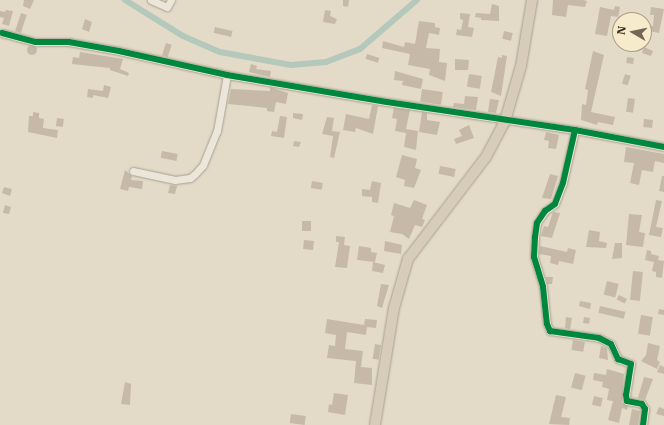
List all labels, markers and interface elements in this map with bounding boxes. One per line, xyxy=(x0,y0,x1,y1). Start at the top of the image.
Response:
north arrow xyxy=(612,12,652,52)
text: N xyxy=(614,25,629,36)

